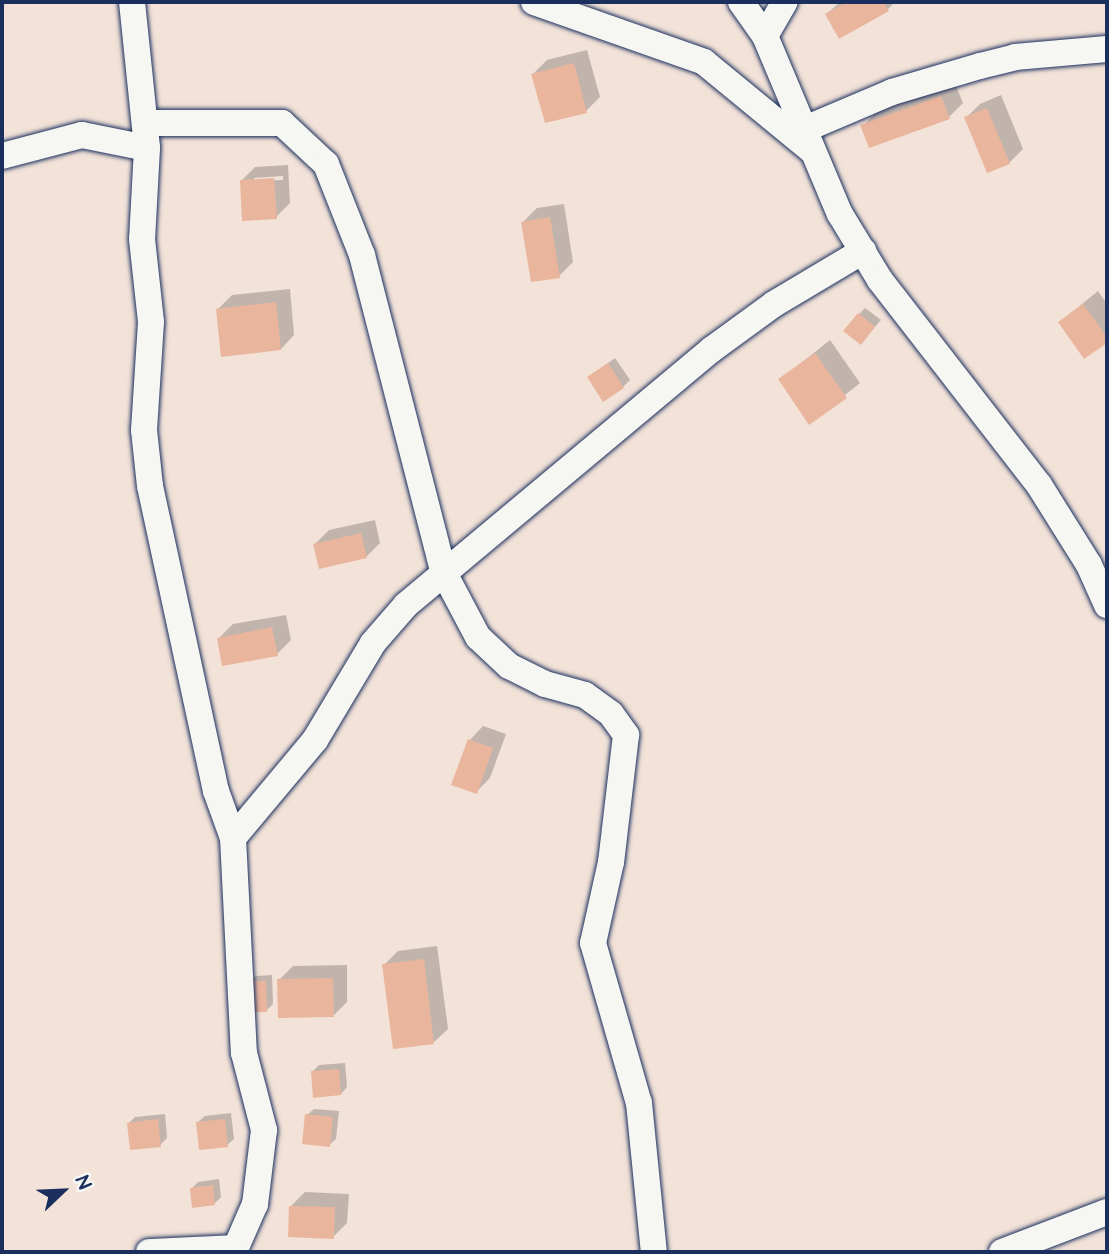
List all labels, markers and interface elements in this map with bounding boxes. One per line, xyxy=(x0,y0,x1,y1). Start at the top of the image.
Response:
north arrow xyxy=(28,1156,98,1226)
text: N xyxy=(68,1172,98,1193)

